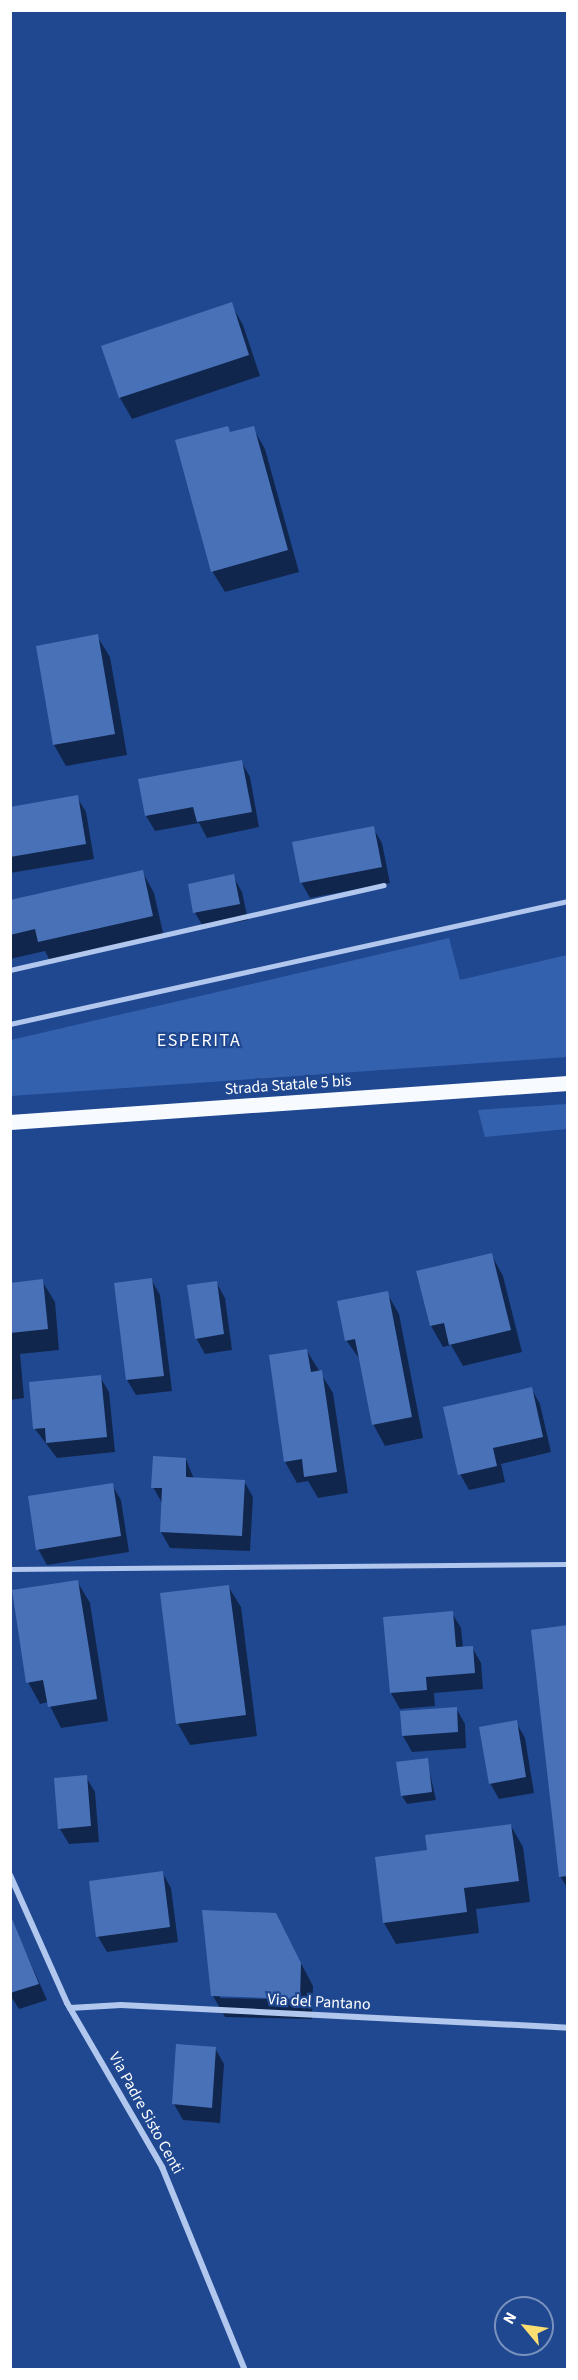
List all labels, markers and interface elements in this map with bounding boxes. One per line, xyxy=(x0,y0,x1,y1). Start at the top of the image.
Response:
district label: ESPERITA xyxy=(157,1030,241,1052)
street label: Strada Statale 5 bis xyxy=(224,1071,352,1099)
street label: Via del Pantano xyxy=(267,1990,371,2014)
street label: Via Padre Sisto Centi xyxy=(105,2049,187,2177)
north arrow xyxy=(494,2296,554,2356)
text: N xyxy=(498,2308,522,2328)

